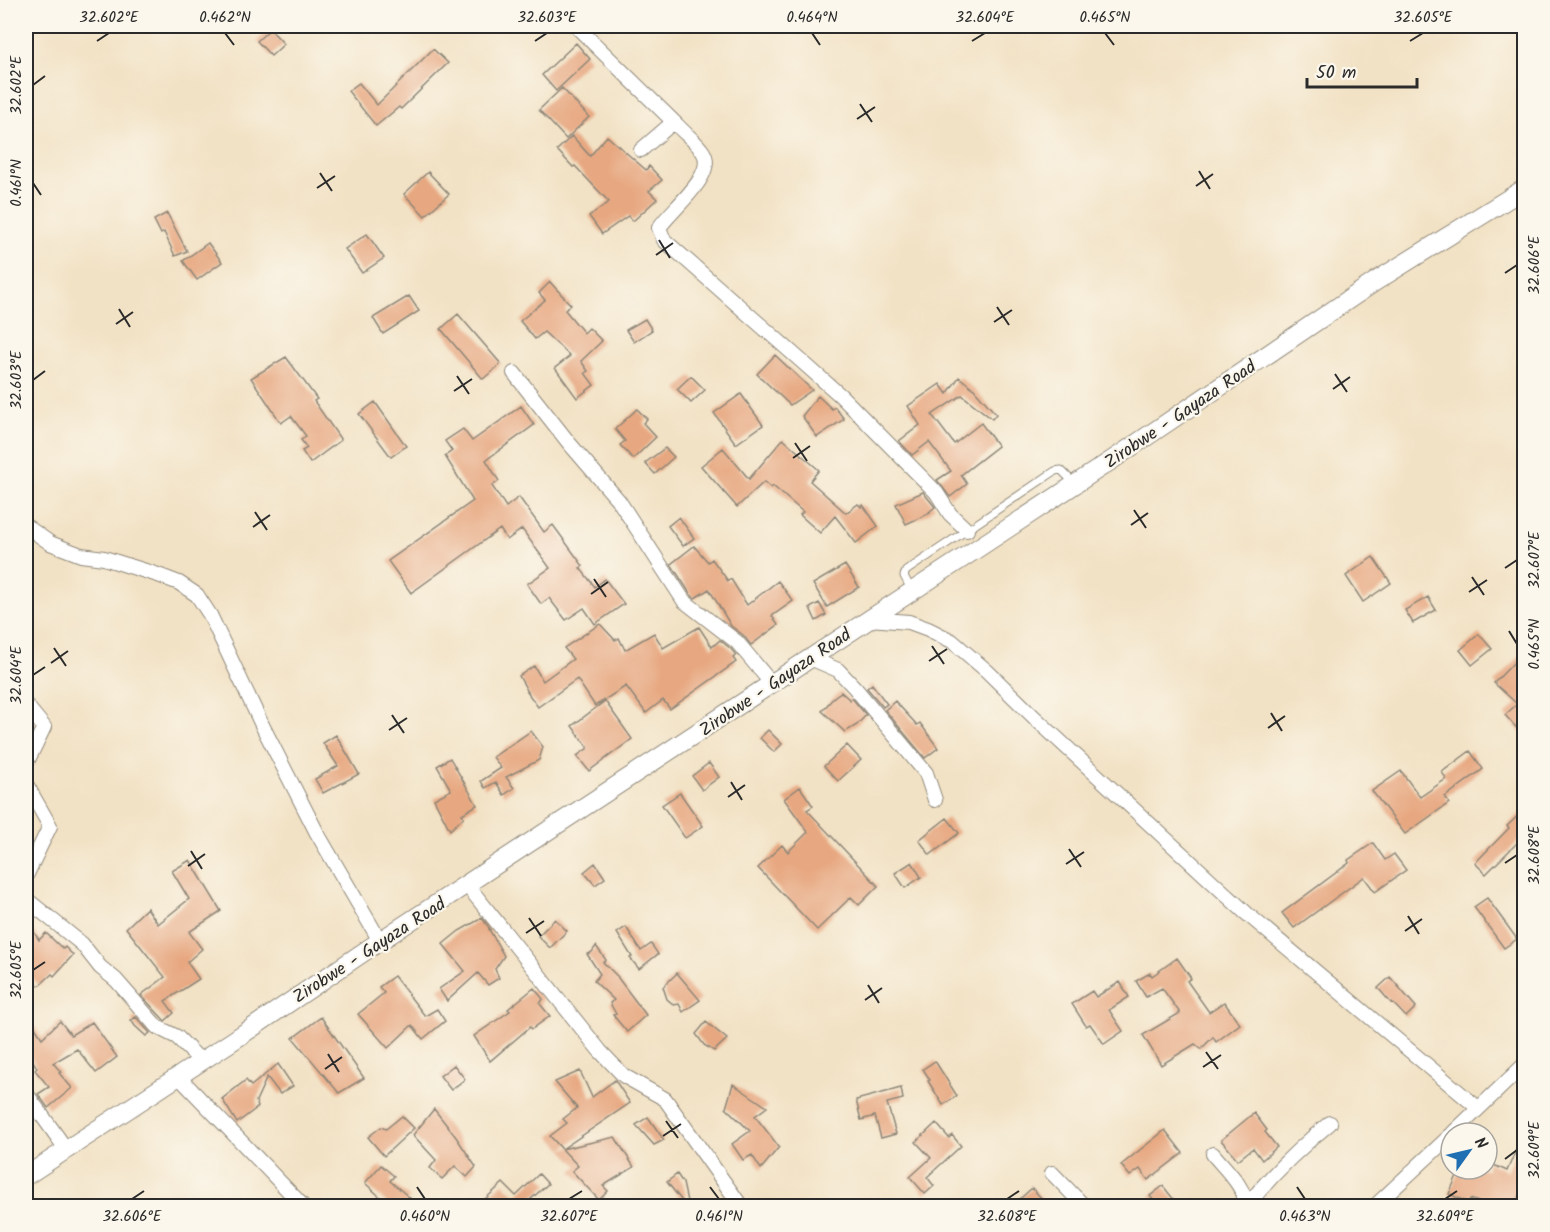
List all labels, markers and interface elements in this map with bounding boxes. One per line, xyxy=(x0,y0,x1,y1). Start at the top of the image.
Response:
text: 32.602°E xyxy=(79,6,140,30)
text: 0.462°N xyxy=(199,6,251,30)
text: 32.603°E xyxy=(517,6,578,30)
text: 0.464°N xyxy=(786,6,838,30)
text: 32.604°E xyxy=(956,6,1016,30)
text: 0.465°N xyxy=(1080,6,1130,30)
text: 32.605°E xyxy=(1394,6,1454,30)
scale bar xyxy=(1307,51,1416,89)
text: 32.602°E xyxy=(5,54,29,115)
text: 50 m xyxy=(1316,59,1356,88)
text: 0.461°N xyxy=(5,159,29,207)
text: 32.606°E xyxy=(1523,234,1547,294)
text: 32.603°E xyxy=(5,349,29,410)
street label: Zirobwe - Gayaza Road xyxy=(1099,353,1264,477)
text: 32.607°E xyxy=(1523,530,1547,589)
text: 0.465°N xyxy=(1523,619,1547,669)
street label: Zirobwe - Gayaza Road xyxy=(694,621,859,745)
text: 32.604°E xyxy=(5,644,29,704)
text: 32.608°E xyxy=(1523,824,1547,885)
street label: Zirobwe - Gayaza Road xyxy=(287,890,453,1012)
text: 32.605°E xyxy=(5,939,29,999)
text: 32.609°E xyxy=(1523,1120,1547,1179)
north arrow xyxy=(1439,1121,1499,1181)
text: N xyxy=(1467,1132,1493,1155)
text: 32.606°E xyxy=(103,1205,163,1229)
text: 0.460°N xyxy=(400,1205,450,1229)
text: 32.607°E xyxy=(540,1205,599,1229)
text: 0.461°N xyxy=(695,1205,743,1229)
text: 32.608°E xyxy=(977,1205,1038,1229)
text: 0.463°N xyxy=(1279,1205,1331,1229)
text: 32.609°E xyxy=(1416,1205,1475,1229)

